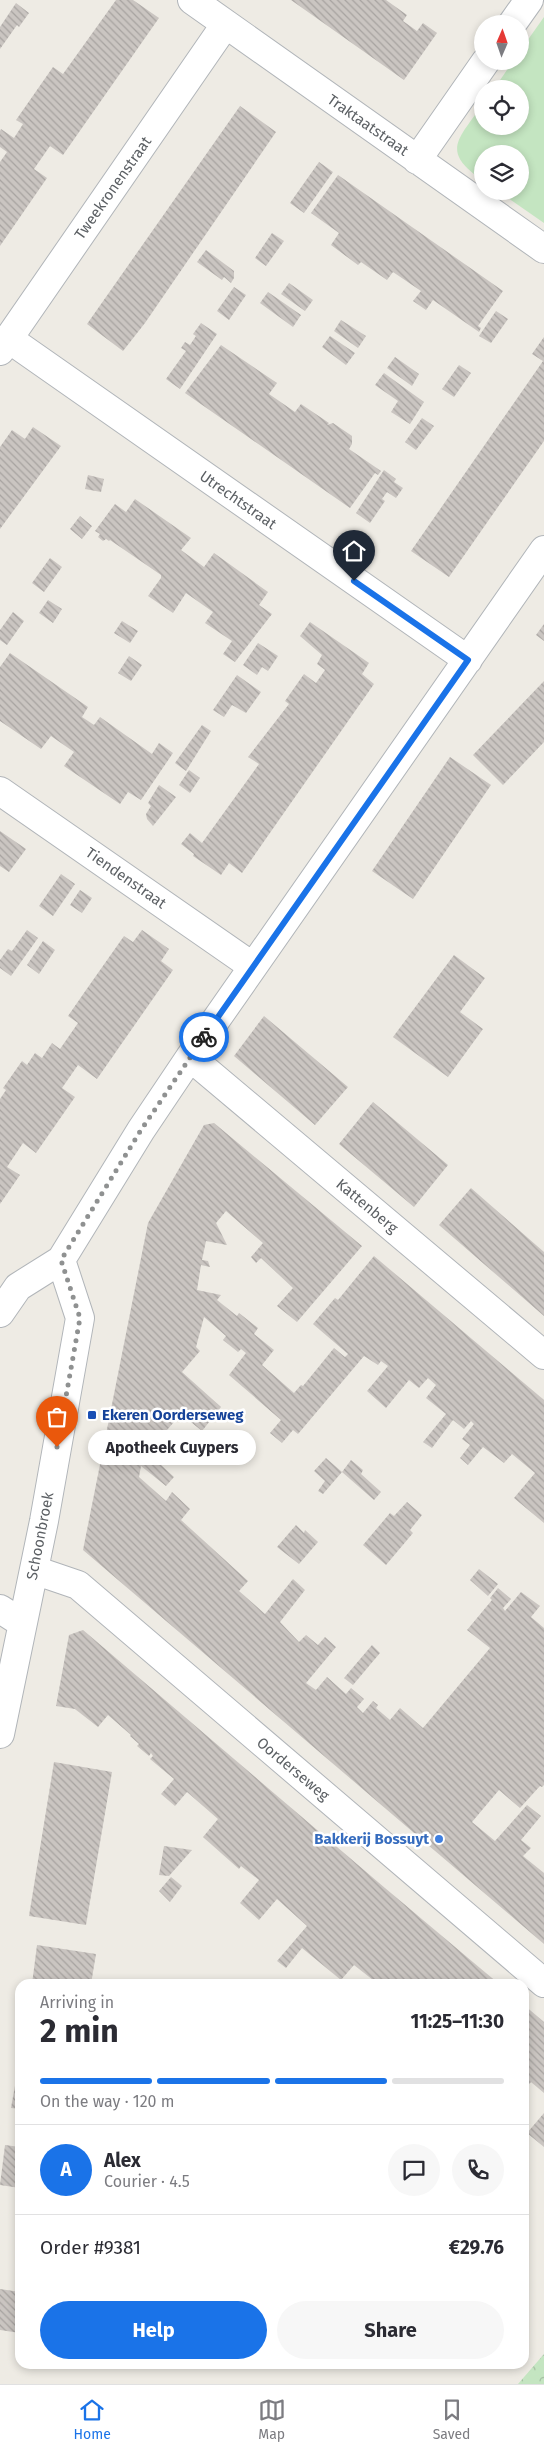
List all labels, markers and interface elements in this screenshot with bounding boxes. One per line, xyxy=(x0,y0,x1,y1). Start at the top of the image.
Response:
north arrow xyxy=(474,15,529,70)
map controls xyxy=(474,15,529,200)
button: locate xyxy=(474,80,529,135)
street label: Traktaatstraat xyxy=(324,90,412,160)
street label: Tweekronenstraat xyxy=(71,133,155,243)
button: layers xyxy=(474,145,529,200)
street label: Utrechtstraat xyxy=(196,467,280,533)
pin xyxy=(333,530,375,581)
icon: home xyxy=(340,537,368,565)
street label: Tiendenstraat xyxy=(82,844,170,913)
courier xyxy=(179,1012,229,1062)
icon: bike xyxy=(190,1023,218,1051)
street label: Kattenberg xyxy=(333,1175,402,1237)
pin xyxy=(36,1396,78,1447)
icon: bag xyxy=(43,1403,71,1431)
place label: Ekeren Oorderseweg xyxy=(102,1406,244,1424)
marker: Ekeren Oorderseweg xyxy=(86,1409,98,1421)
callout: Apotheek Cuypers xyxy=(87,1430,254,1464)
text: Apotheek Cuypers xyxy=(106,1438,238,1457)
street label: Schoonbroek xyxy=(23,1490,57,1582)
street label: Oorderseweg xyxy=(253,1733,333,1805)
place label: Bakkerij Bossuyt xyxy=(314,1830,429,1848)
marker: Bakkerij Bossuyt xyxy=(433,1833,445,1845)
text: Arriving in xyxy=(40,1993,114,2012)
text: 11:25–11:30 xyxy=(410,2010,504,2033)
text: 2 min xyxy=(40,2012,119,2050)
text: On the way · 120 m xyxy=(40,2092,174,2111)
button: chat xyxy=(388,2144,440,2196)
button: phone xyxy=(452,2144,504,2196)
text: Alex xyxy=(104,2149,141,2172)
text: A xyxy=(60,2158,72,2181)
text: Courier · 4.5 xyxy=(104,2172,190,2191)
text: Order #9381 xyxy=(40,2236,141,2259)
text: €29.76 xyxy=(449,2236,504,2259)
button: Help xyxy=(40,2301,267,2359)
button: Share xyxy=(277,2301,504,2359)
tab: Home xyxy=(73,2396,111,2443)
tab: Map xyxy=(258,2396,286,2443)
tab: Saved xyxy=(433,2396,471,2443)

